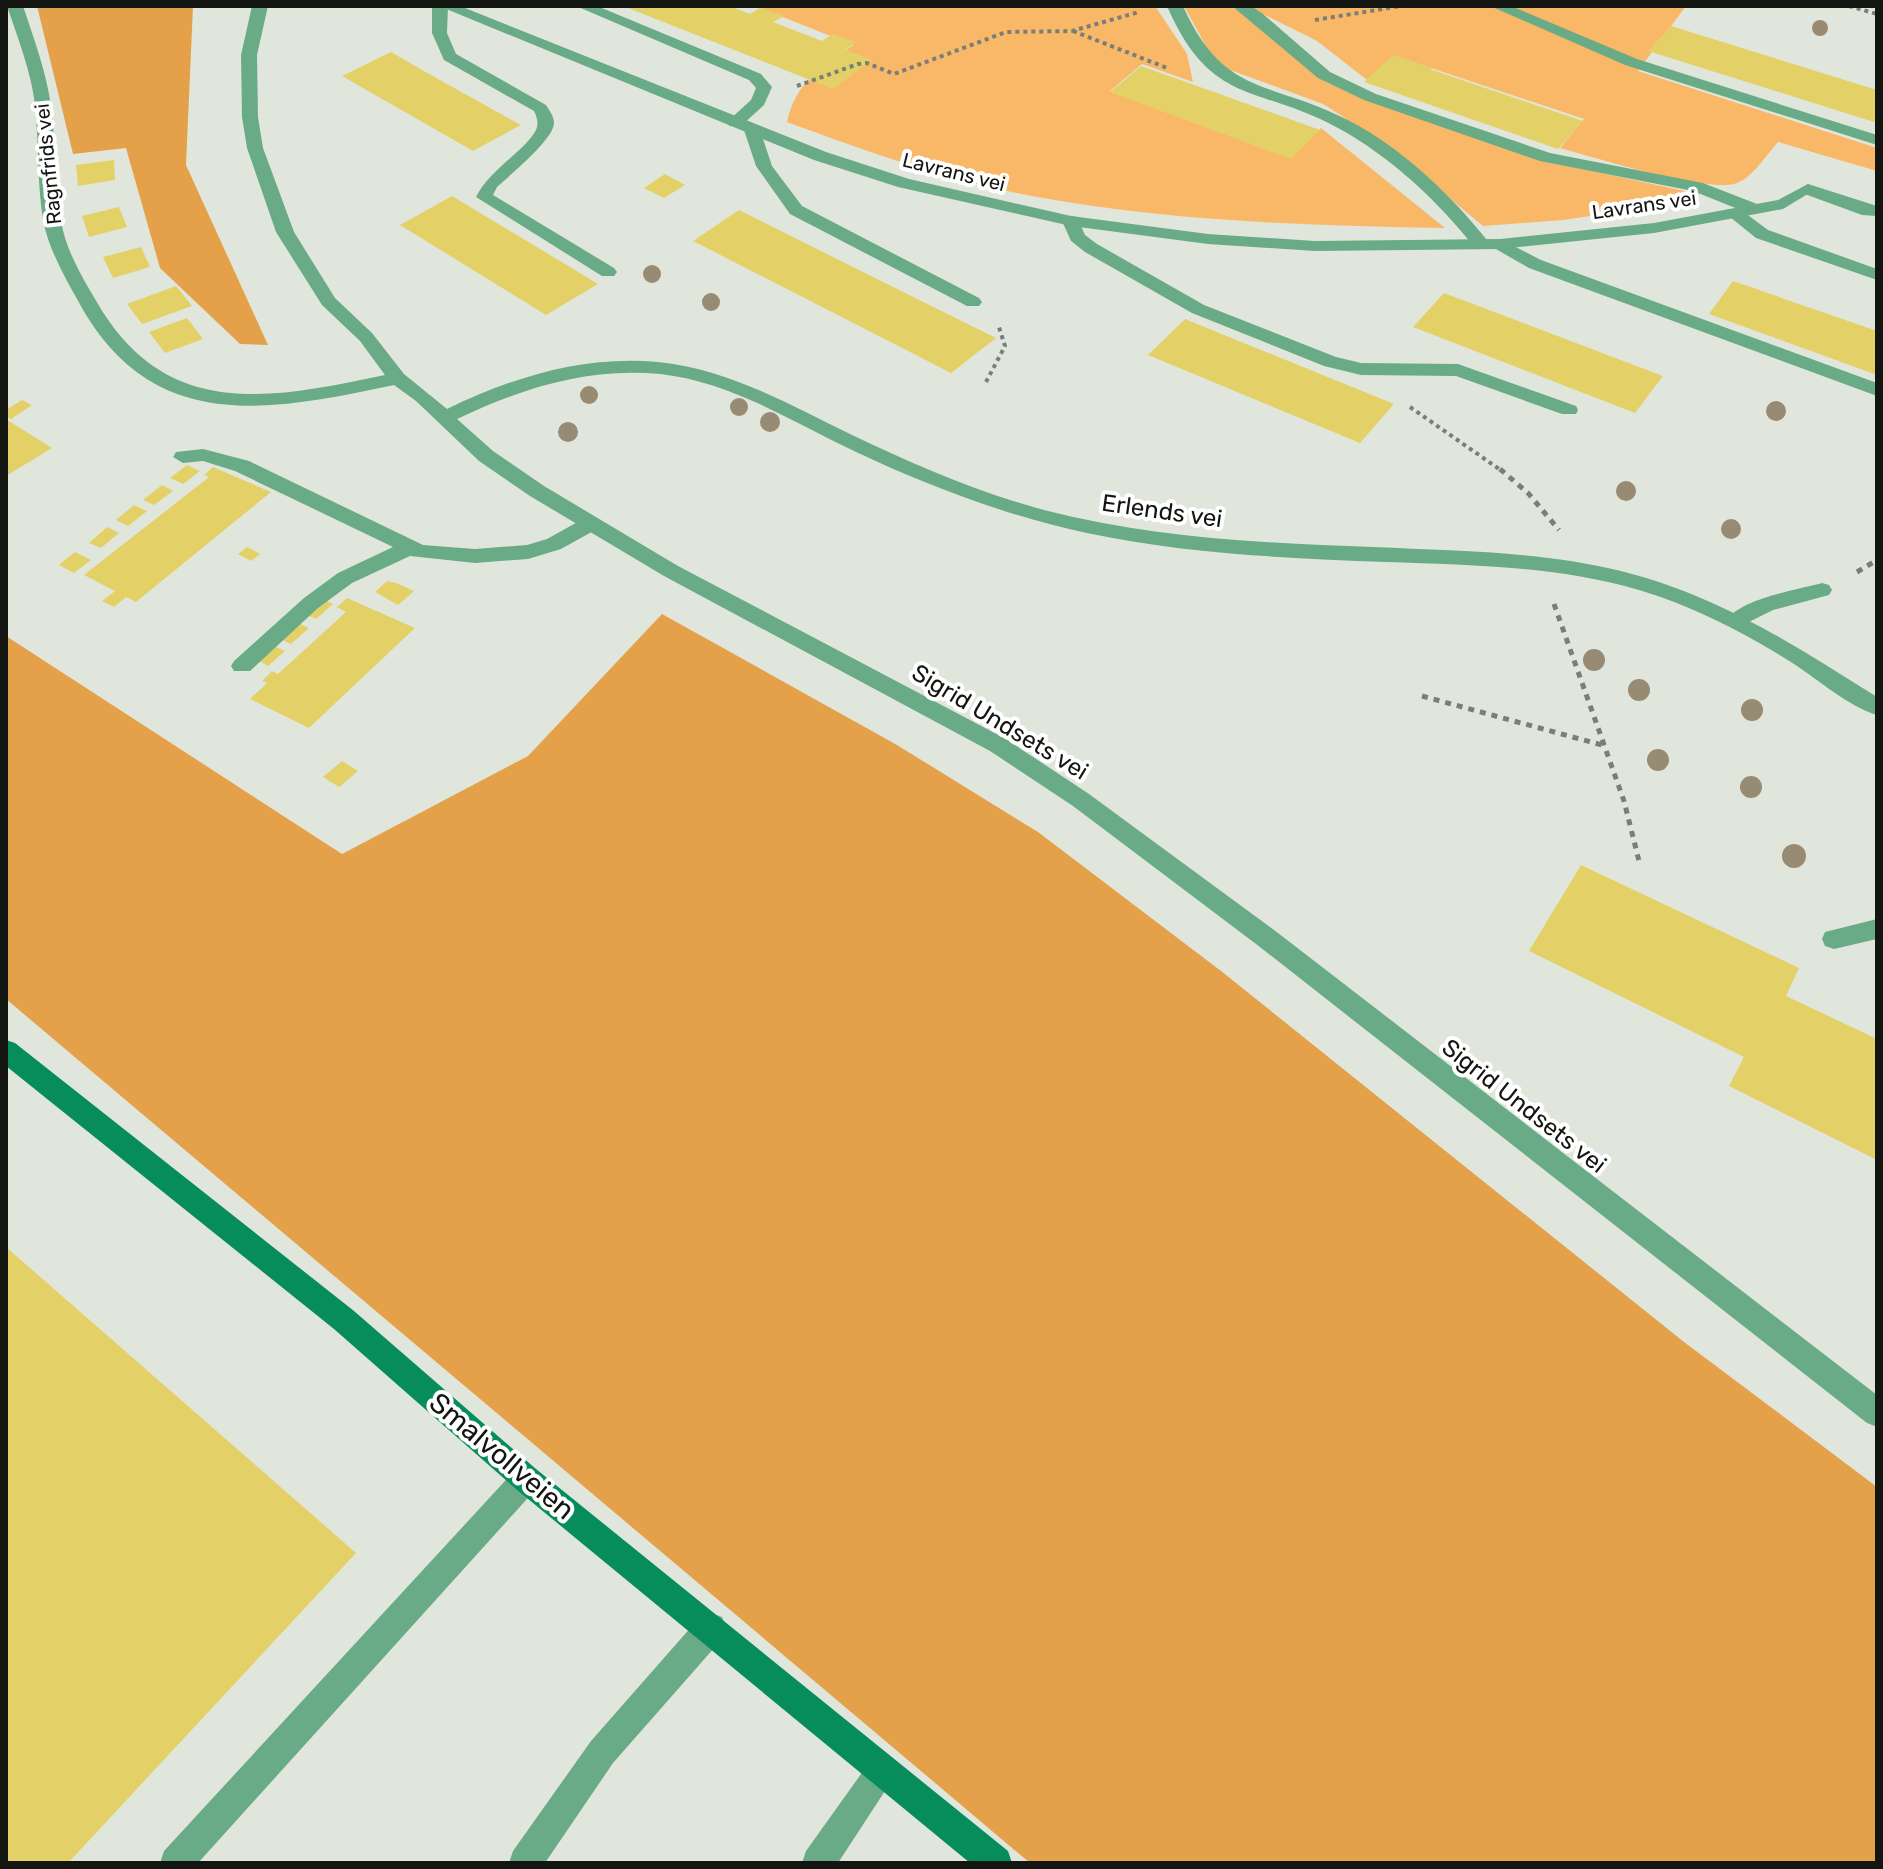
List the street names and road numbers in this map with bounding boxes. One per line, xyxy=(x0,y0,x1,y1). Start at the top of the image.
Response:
street label: Ragnfrids vei xyxy=(30,102,66,226)
street label: Lavrans vei xyxy=(900,148,1008,196)
street label: Lavrans vei xyxy=(1590,186,1698,224)
street label: Erlends vei xyxy=(1100,489,1224,533)
street label: Sigrid Undsets vei xyxy=(907,658,1093,786)
street label: Sigrid Undsets vei xyxy=(1436,1033,1612,1179)
street label: Smalvollveien xyxy=(423,1386,581,1526)

